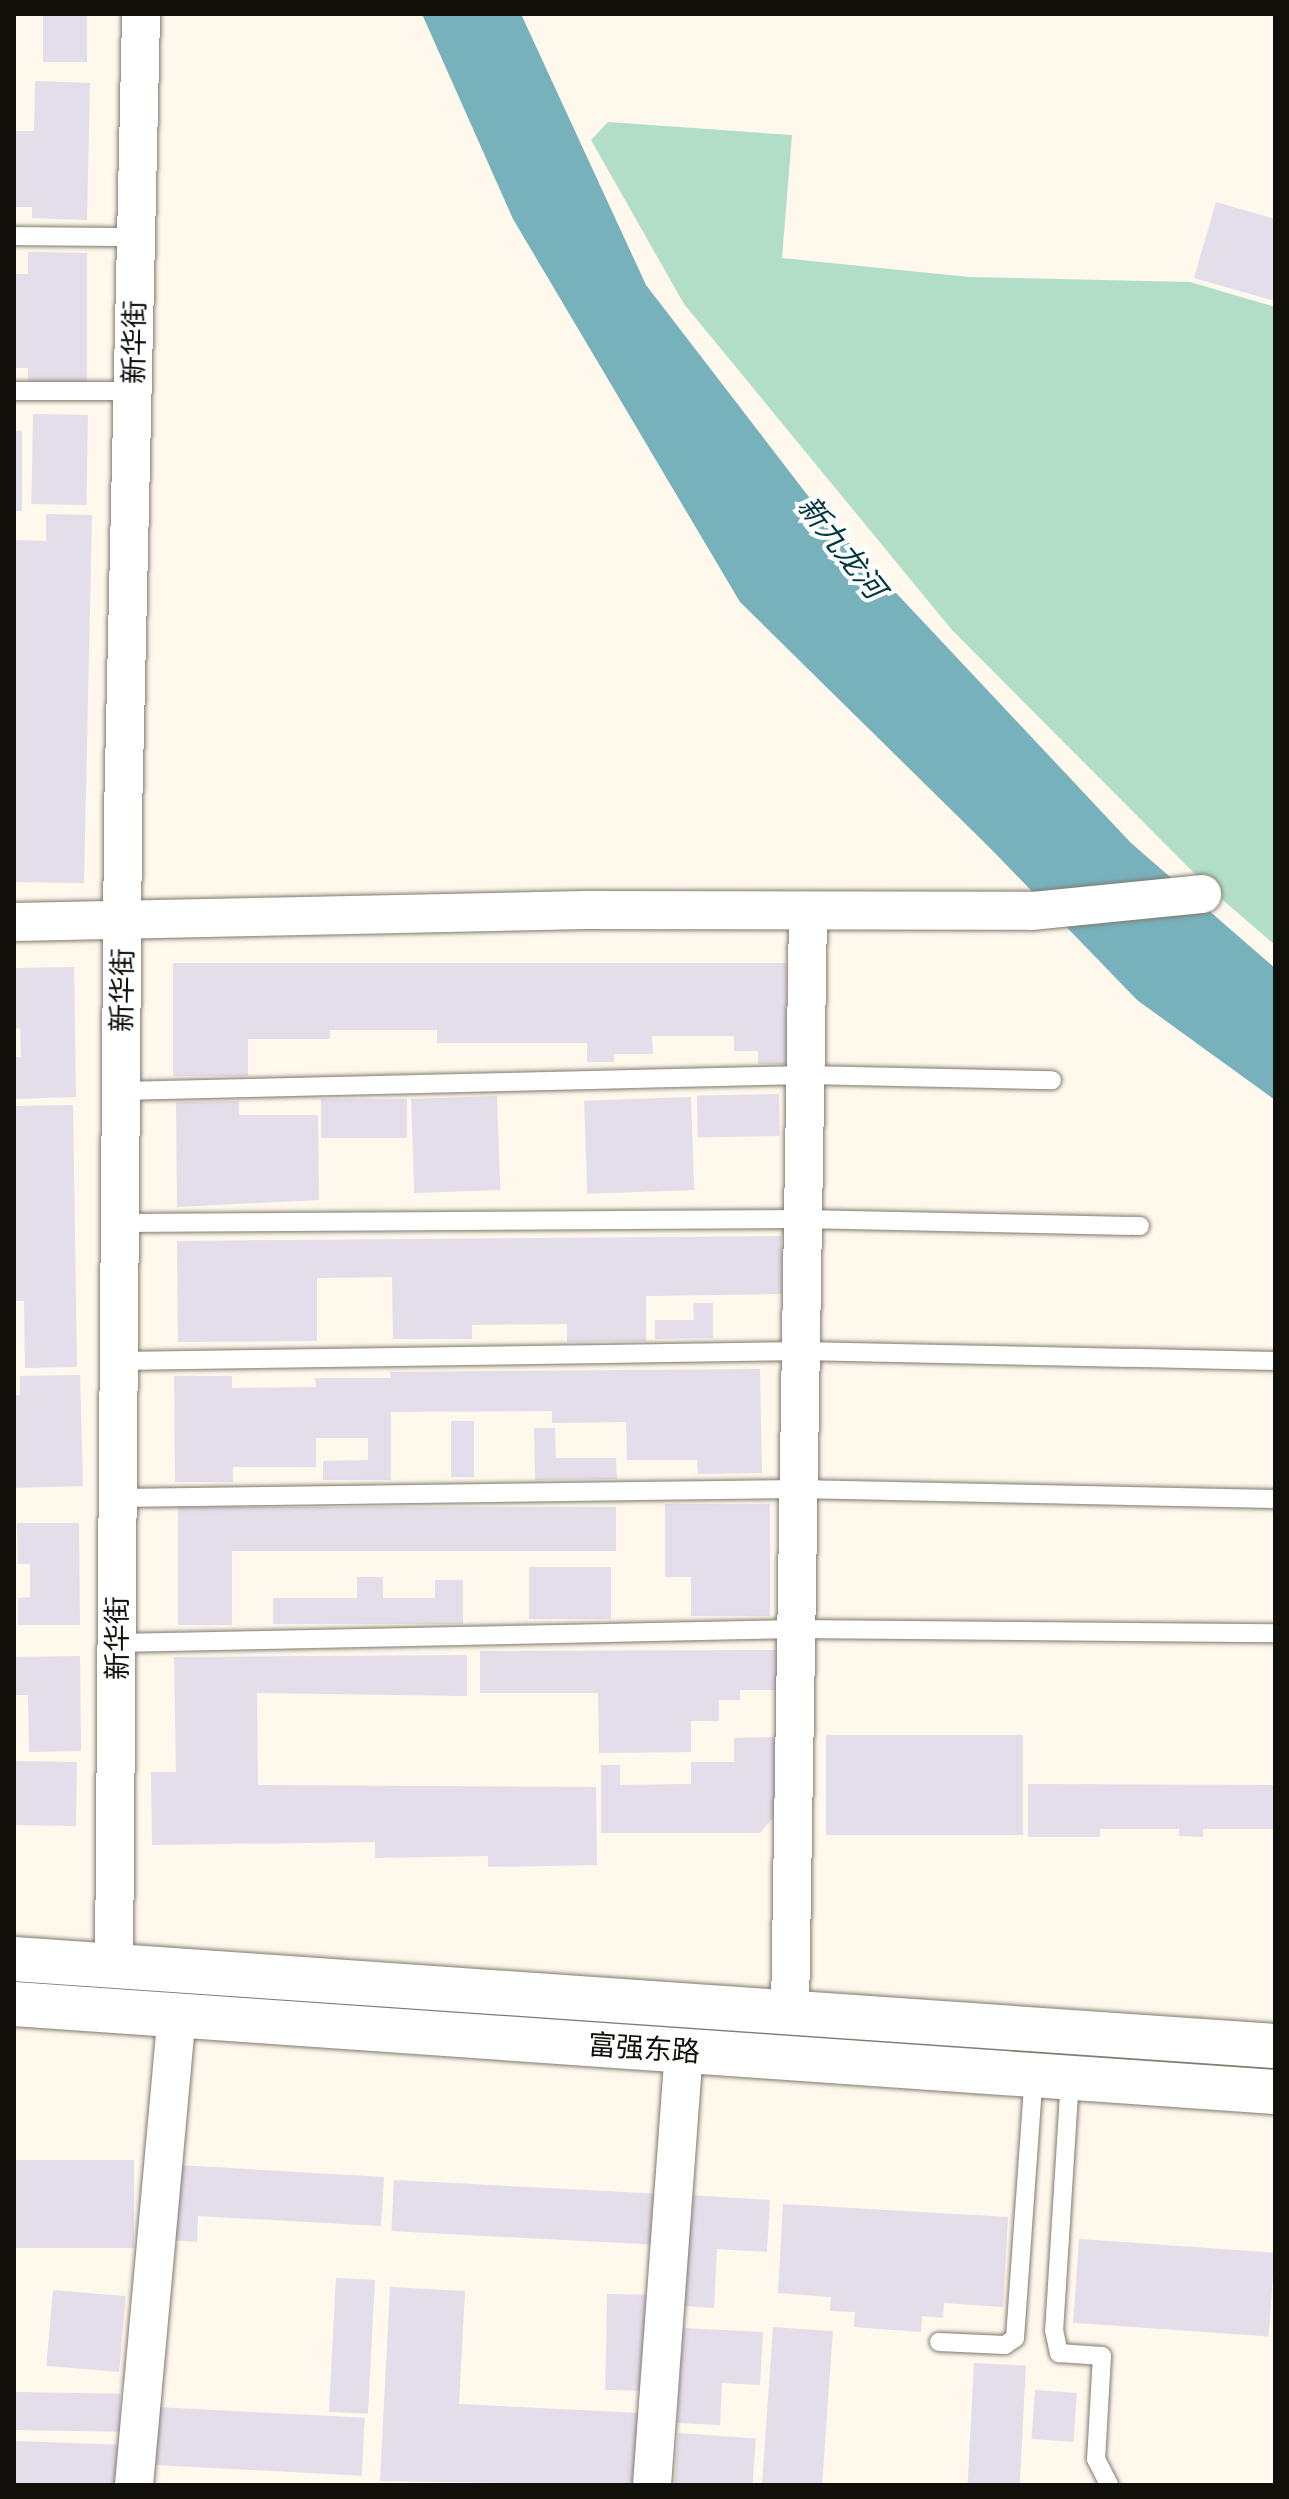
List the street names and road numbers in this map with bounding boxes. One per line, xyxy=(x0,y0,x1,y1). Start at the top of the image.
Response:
street label: 新华街 xyxy=(116,300,152,384)
street label: 新华街 xyxy=(104,948,140,1032)
street label: 新华街 xyxy=(100,1596,134,1680)
street label: 富强东路 xyxy=(587,2027,701,2069)

